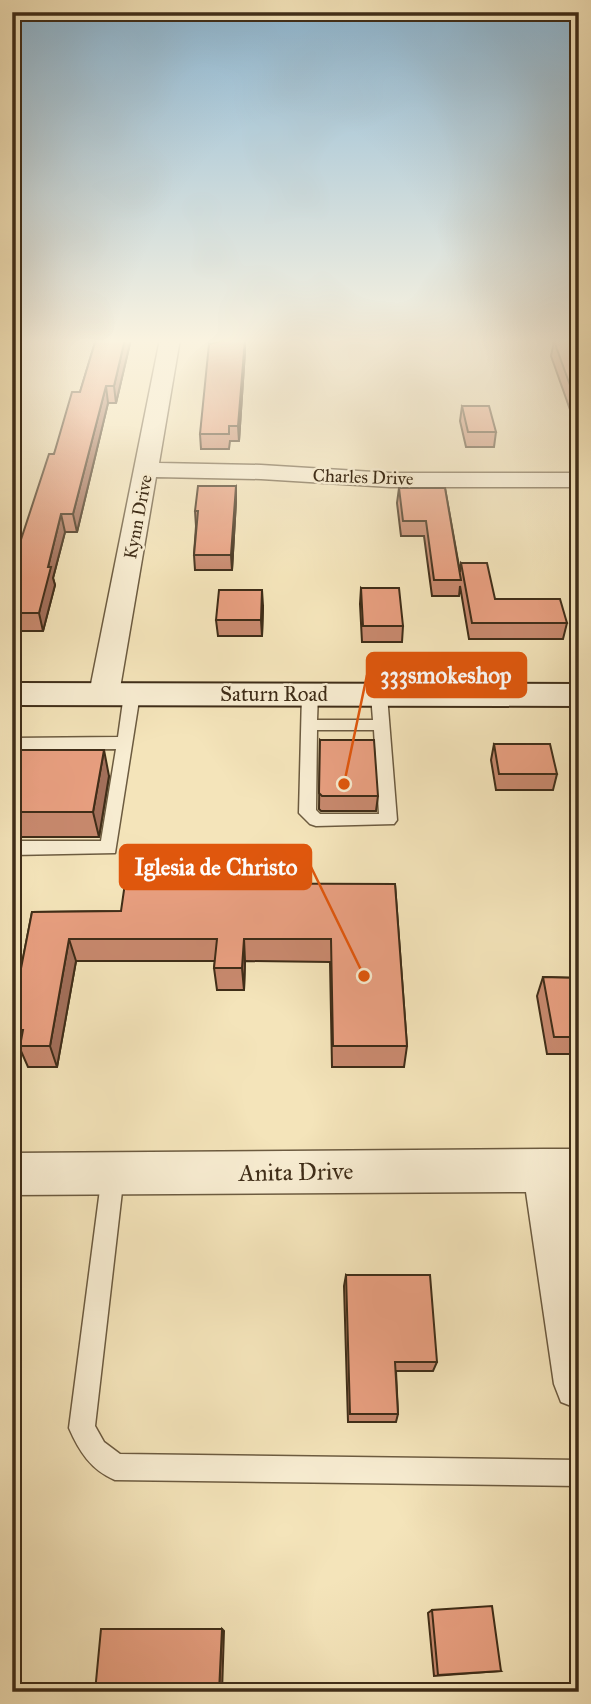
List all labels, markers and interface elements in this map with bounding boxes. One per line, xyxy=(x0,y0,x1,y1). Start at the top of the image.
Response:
street label: Charles Drive xyxy=(312,464,414,490)
street label: Kynn Drive xyxy=(119,473,157,561)
callout: 333smokeshop xyxy=(367,653,526,697)
text: 333smokeshop xyxy=(380,661,512,690)
street label: Saturn Road xyxy=(220,681,328,707)
callout: Iglesia de Christo xyxy=(120,845,311,889)
text: Iglesia de Christo xyxy=(134,853,298,882)
street label: Anita Drive xyxy=(237,1156,354,1188)

